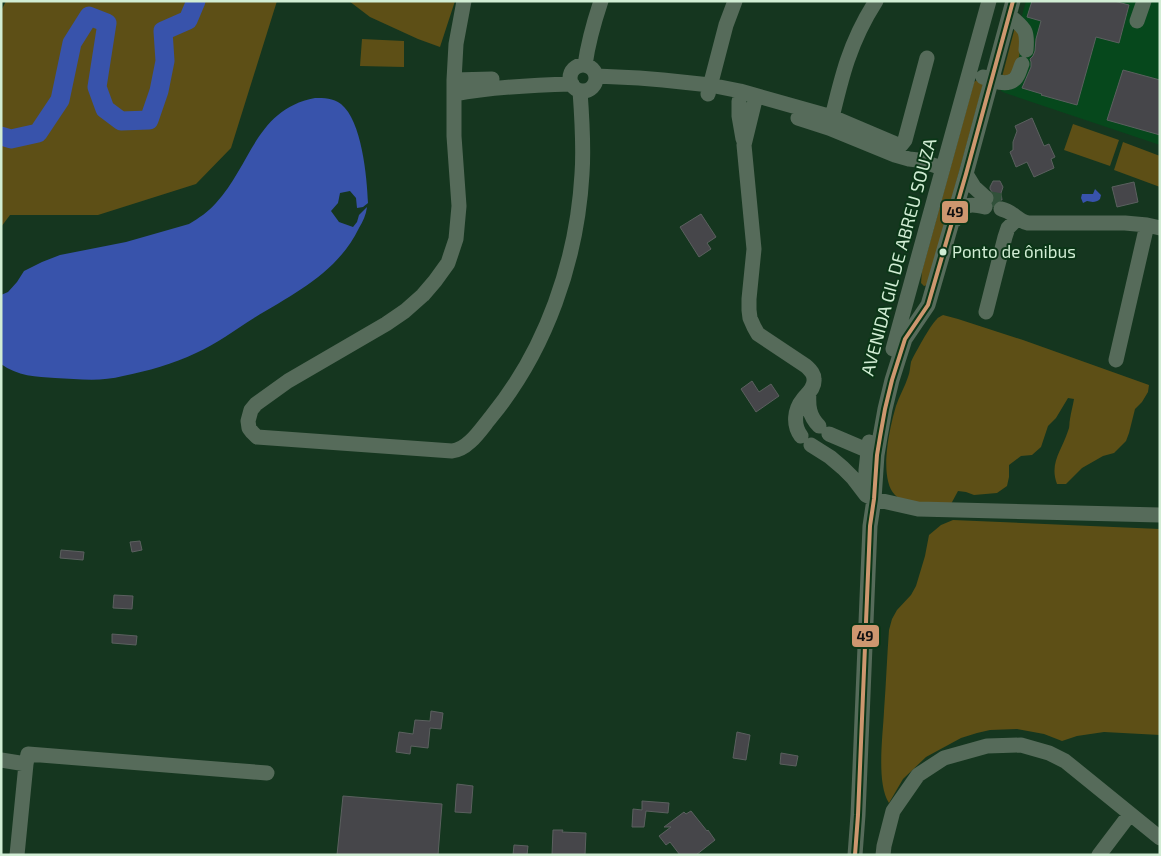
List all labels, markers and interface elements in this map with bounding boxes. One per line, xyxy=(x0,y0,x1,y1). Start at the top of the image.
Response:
street label: AVENIDA GIL DE ABREU SOUZA xyxy=(856,135,941,378)
line badge: 49 xyxy=(941,200,969,224)
text: 49 xyxy=(946,203,964,220)
place label: Ponto de ônibus xyxy=(952,241,1076,261)
marker: Ponto de ônibus xyxy=(938,247,948,257)
line badge: 49 xyxy=(851,624,880,648)
text: 49 xyxy=(856,627,874,644)

